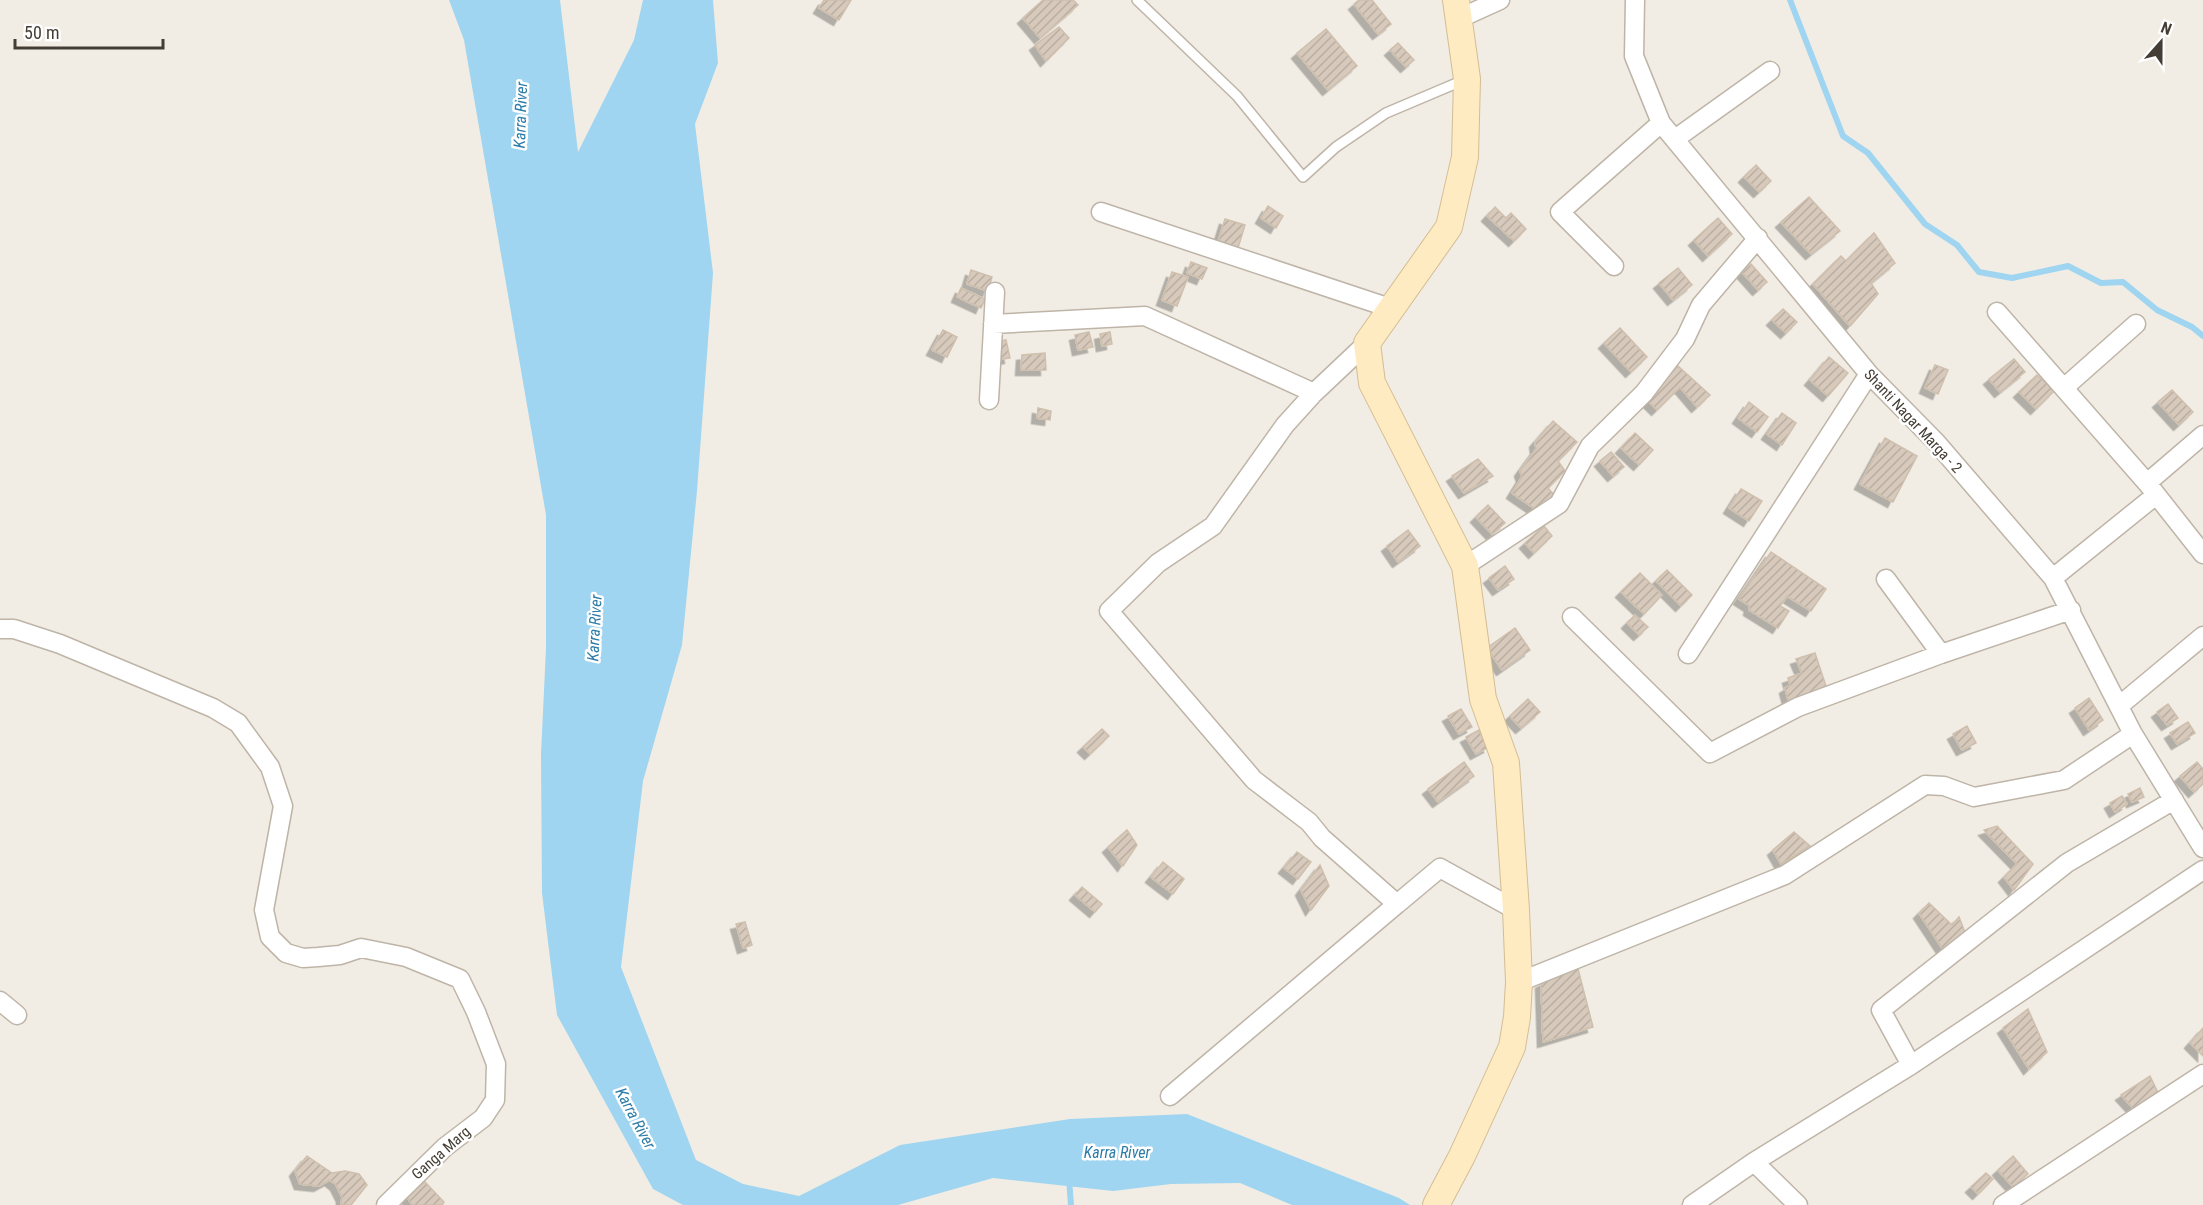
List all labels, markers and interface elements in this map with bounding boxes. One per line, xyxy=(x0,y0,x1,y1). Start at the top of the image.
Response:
scale bar xyxy=(15,12,164,50)
north arrow xyxy=(2131,12,2191,72)
text: N xyxy=(2158,18,2174,39)
text: 50 m xyxy=(24,22,59,43)
water label: Karra River xyxy=(510,80,531,149)
street label: Shanti Nagar Marga - 2 xyxy=(1860,365,1966,477)
water label: Karra River xyxy=(583,593,606,662)
water label: Karra River xyxy=(612,1084,660,1153)
street label: Ganga Marg xyxy=(408,1123,474,1183)
water label: Karra River xyxy=(1084,1143,1152,1162)

